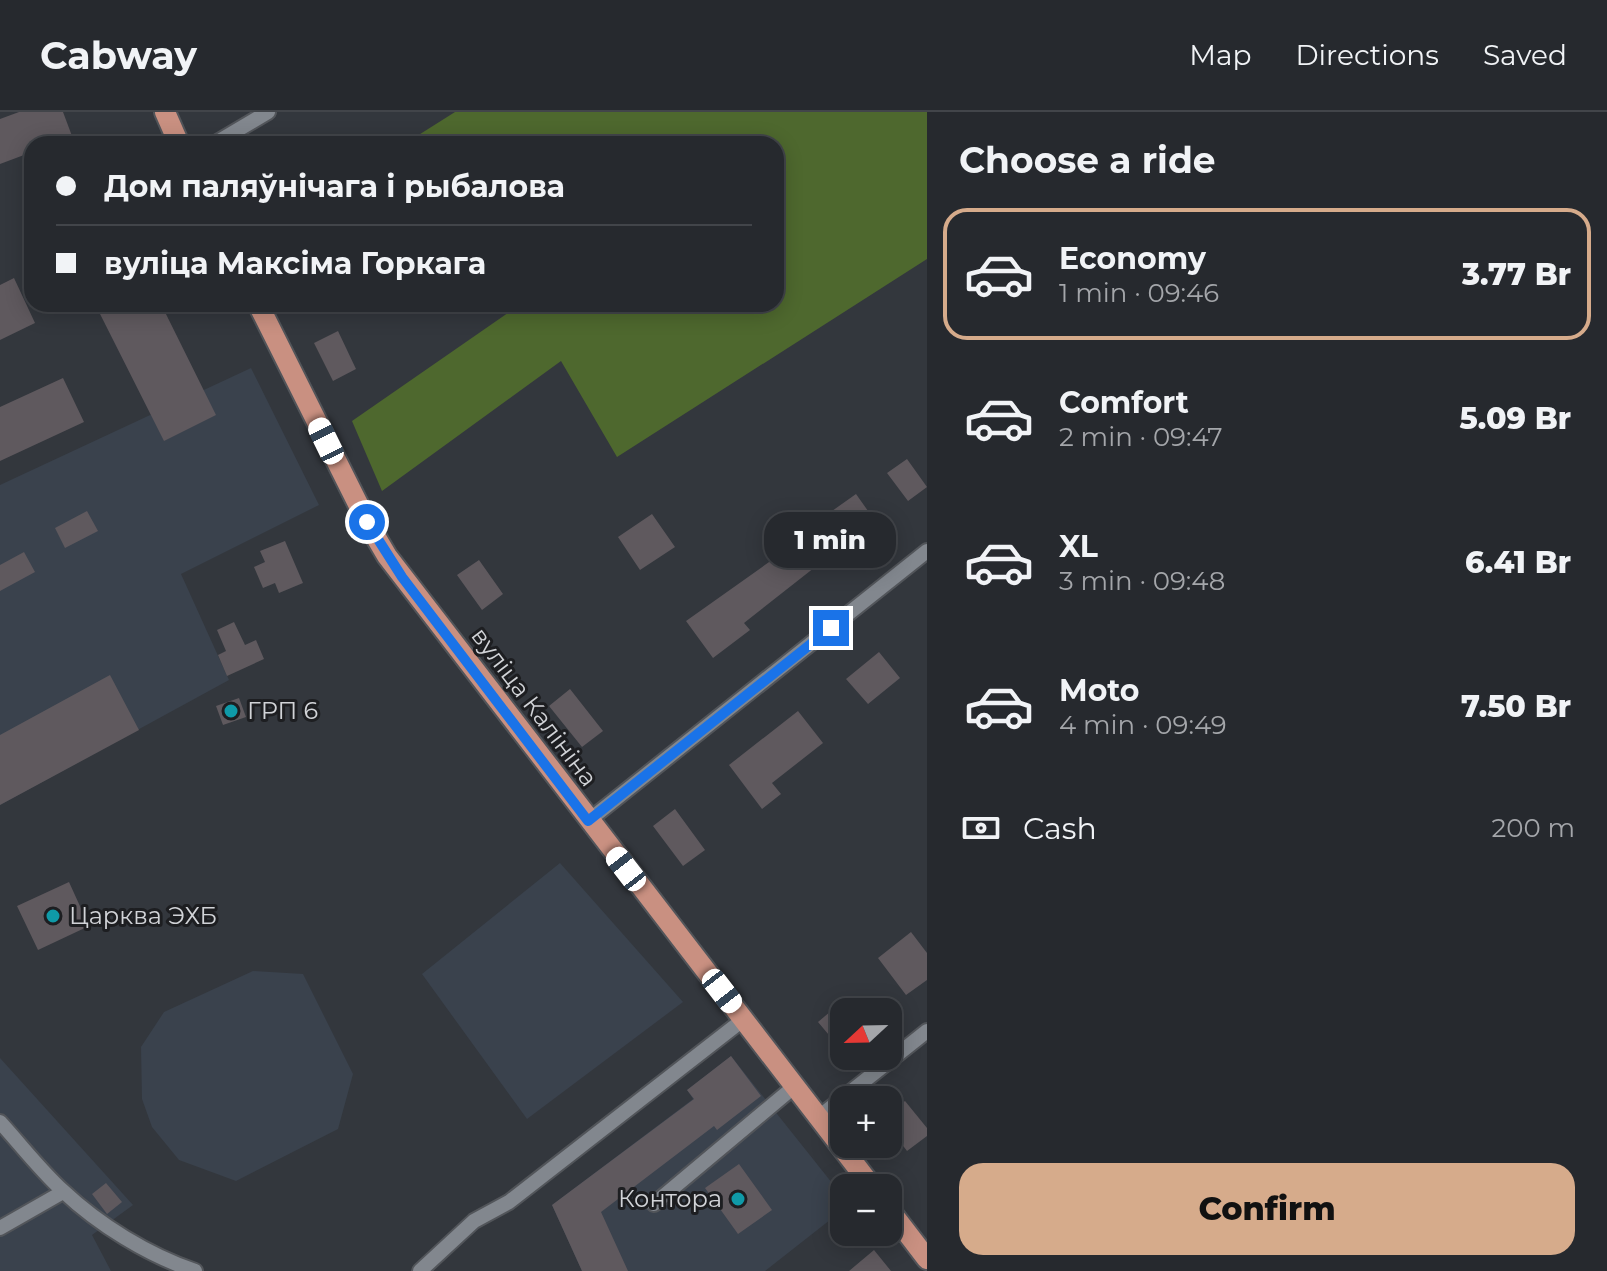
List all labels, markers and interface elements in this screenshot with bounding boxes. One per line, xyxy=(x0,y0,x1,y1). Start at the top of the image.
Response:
text: Cabway xyxy=(40,32,197,79)
text: Map xyxy=(1189,38,1251,72)
text: Directions xyxy=(1295,38,1439,72)
text: Saved xyxy=(1483,38,1567,72)
text: Choose a ride xyxy=(959,138,1216,182)
text: Дом паляўнічага і рыбалова xyxy=(104,168,565,205)
icon: car xyxy=(963,238,1035,310)
text: Economy xyxy=(1059,240,1206,277)
text: вуліца Максіма Горкага xyxy=(104,245,486,282)
text: 3.77 Br xyxy=(1462,256,1571,293)
text: 1 min · 09:46 xyxy=(1059,277,1219,309)
icon: car xyxy=(963,382,1035,454)
text: Comfort xyxy=(1059,384,1189,421)
text: 5.09 Br xyxy=(1460,400,1571,437)
car xyxy=(305,414,347,468)
text: 2 min · 09:47 xyxy=(1059,421,1223,453)
route start xyxy=(349,504,385,540)
callout: 1 min xyxy=(765,512,897,568)
text: 1 min xyxy=(794,524,866,556)
icon: car xyxy=(963,526,1035,598)
text: XL xyxy=(1059,528,1098,565)
text: 6.41 Br xyxy=(1465,544,1571,581)
text: 3 min · 09:48 xyxy=(1059,565,1225,597)
route end xyxy=(813,610,849,646)
street label: вуліца Калініна xyxy=(465,622,603,792)
icon: car xyxy=(963,670,1035,742)
text: Moto xyxy=(1059,672,1140,709)
text: 7.50 Br xyxy=(1461,688,1571,725)
place label: ГРП 6 xyxy=(247,696,318,725)
marker: ГРП 6 xyxy=(222,702,240,720)
text: 4 min · 09:49 xyxy=(1059,709,1227,741)
icon: cash xyxy=(959,806,1003,850)
text: Cash xyxy=(1023,810,1097,847)
text: 200 m xyxy=(1491,812,1575,844)
car xyxy=(602,843,650,895)
place label: Царква ЭХБ xyxy=(69,901,217,930)
marker: Царква ЭХБ xyxy=(44,907,62,925)
car xyxy=(698,965,746,1017)
north arrow xyxy=(830,998,902,1070)
map controls xyxy=(830,998,902,1246)
button: + xyxy=(830,1086,902,1158)
button: Confirm xyxy=(959,1163,1575,1255)
button: − xyxy=(830,1174,902,1246)
place label: Контора xyxy=(618,1184,722,1213)
marker: Контора xyxy=(729,1190,747,1208)

